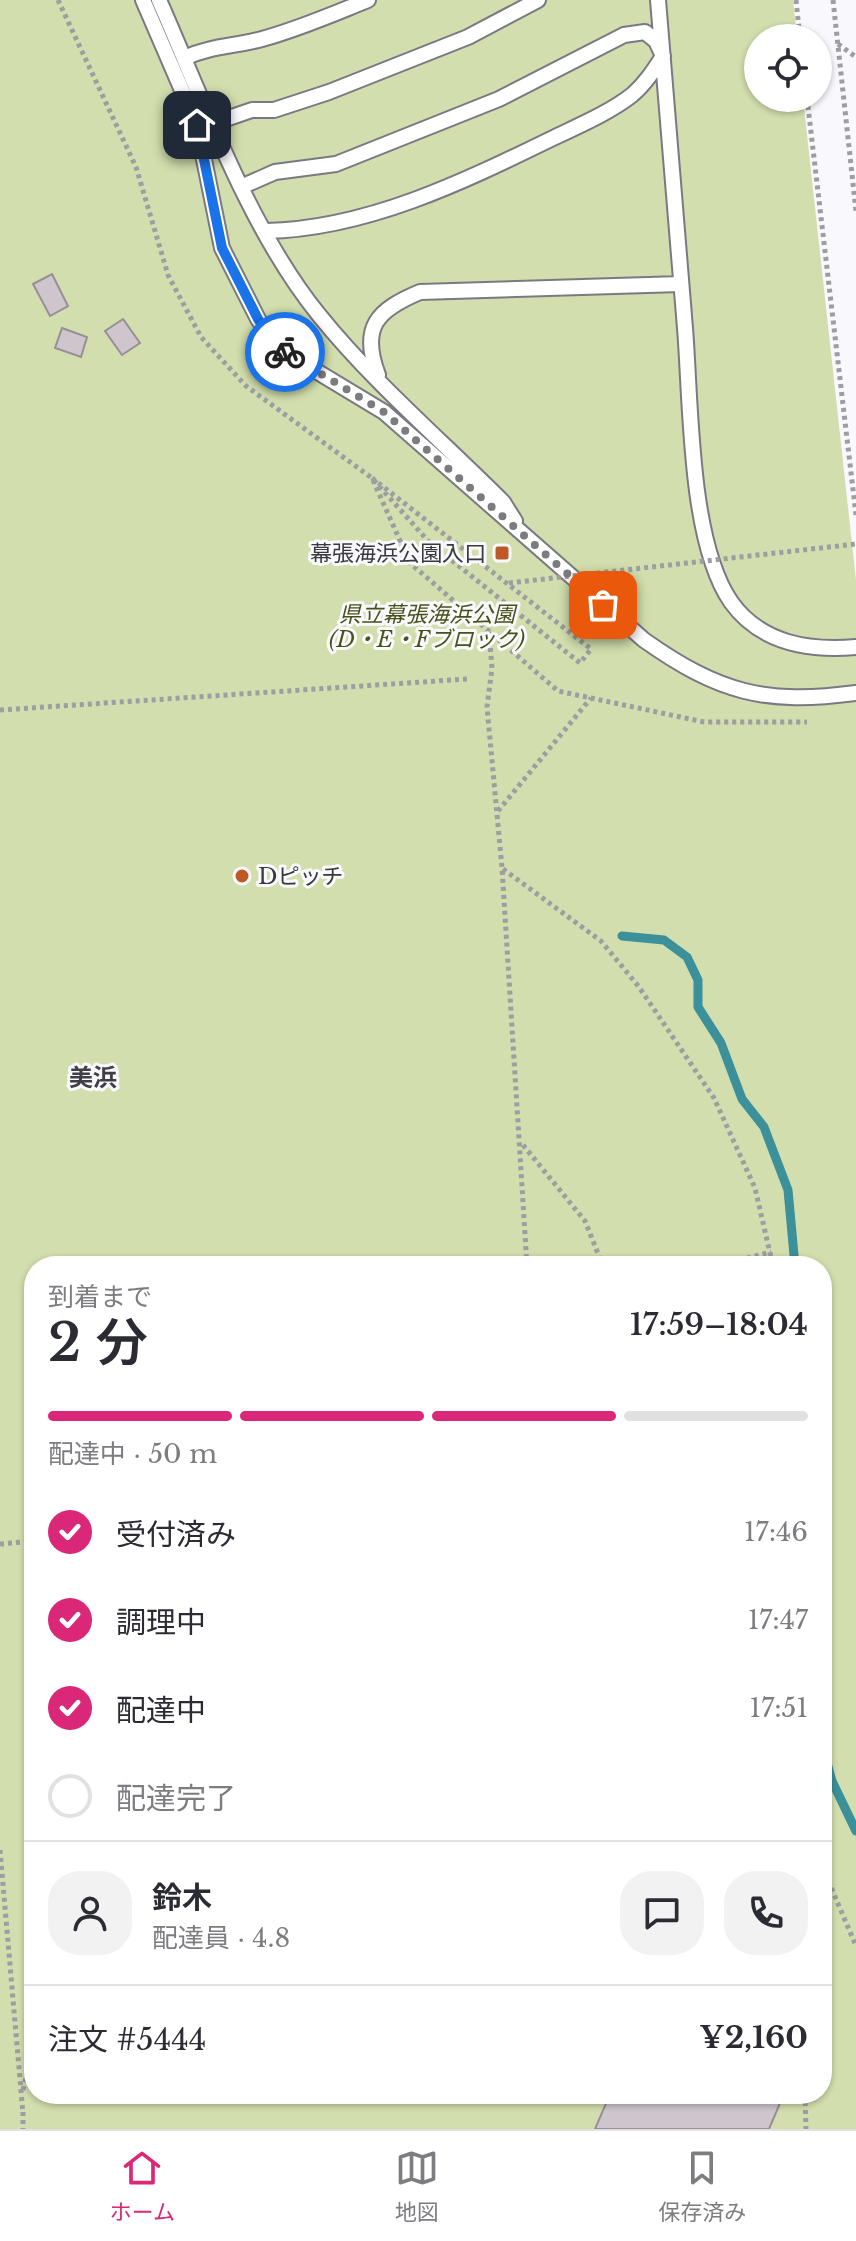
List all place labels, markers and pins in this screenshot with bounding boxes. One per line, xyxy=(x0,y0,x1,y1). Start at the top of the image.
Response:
pin xyxy=(163,91,231,159)
place label: 幕張海浜公園入口 xyxy=(310,540,486,567)
marker: 幕張海浜公園入口 xyxy=(493,544,511,562)
pin xyxy=(569,571,637,639)
place label: Dピッチ xyxy=(258,863,343,890)
marker: Dピッチ xyxy=(233,867,251,885)

